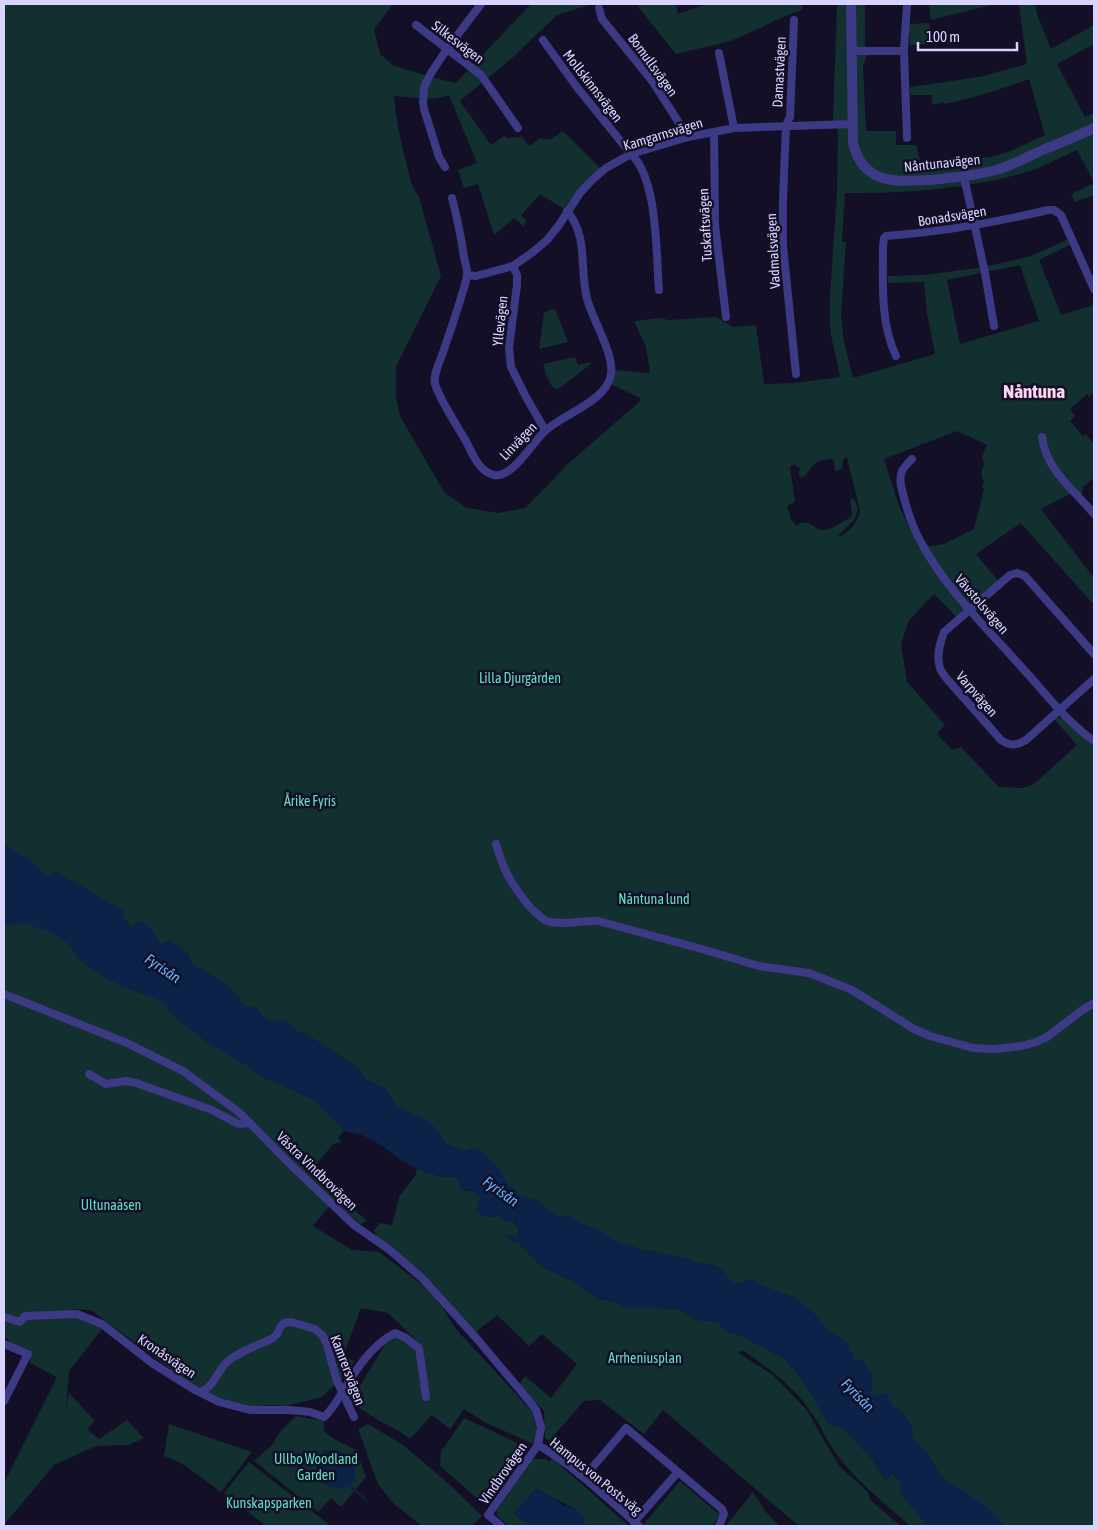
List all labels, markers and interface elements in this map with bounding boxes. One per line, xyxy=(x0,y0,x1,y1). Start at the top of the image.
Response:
street label: Silkesvägen xyxy=(429,17,487,67)
scale bar xyxy=(918,20,1017,52)
text: 100 m xyxy=(926,28,960,45)
street label: Bomullsvägen xyxy=(625,31,681,99)
street label: Damastvägen xyxy=(769,36,789,108)
street label: Mollskinnsvägen xyxy=(560,47,626,125)
street label: Kamgarnsvägen xyxy=(621,114,705,154)
street label: Nåntunavägen xyxy=(903,151,981,175)
street label: Tuskaftsvägen xyxy=(695,188,715,262)
street label: Bonadsvägen xyxy=(917,203,987,229)
street label: Vadmalsvägen xyxy=(763,213,783,289)
street label: Yllevägen xyxy=(489,295,511,347)
district label: Nåntuna xyxy=(1003,380,1065,402)
street label: Linvägen xyxy=(496,419,540,463)
street label: Vävstolsvägen xyxy=(952,571,1012,637)
street label: Varpvägen xyxy=(953,668,1001,720)
park label: Lilla Djurgården xyxy=(479,670,561,686)
park label: Årike Fyris xyxy=(284,792,336,809)
park label: Nåntuna lund xyxy=(618,891,690,907)
water label: Fyrisån xyxy=(142,950,184,986)
street label: Västra Vindbrovägen xyxy=(273,1128,361,1214)
water label: Fyrisån xyxy=(480,1172,522,1210)
park label: Ultunaåsen xyxy=(81,1197,141,1213)
street label: Kronåsvägen xyxy=(135,1331,199,1381)
street label: Kamrersvägen xyxy=(327,1333,369,1407)
park label: Arrheniusplan xyxy=(608,1350,682,1366)
water label: Fyrisån xyxy=(838,1375,878,1415)
street label: Hampus von Posts väg xyxy=(547,1434,645,1518)
street label: Vindbrovägen xyxy=(476,1439,530,1507)
park label: Ullbo Woodland Garden xyxy=(274,1451,358,1483)
park label: Kunskapsparken xyxy=(226,1495,312,1511)

